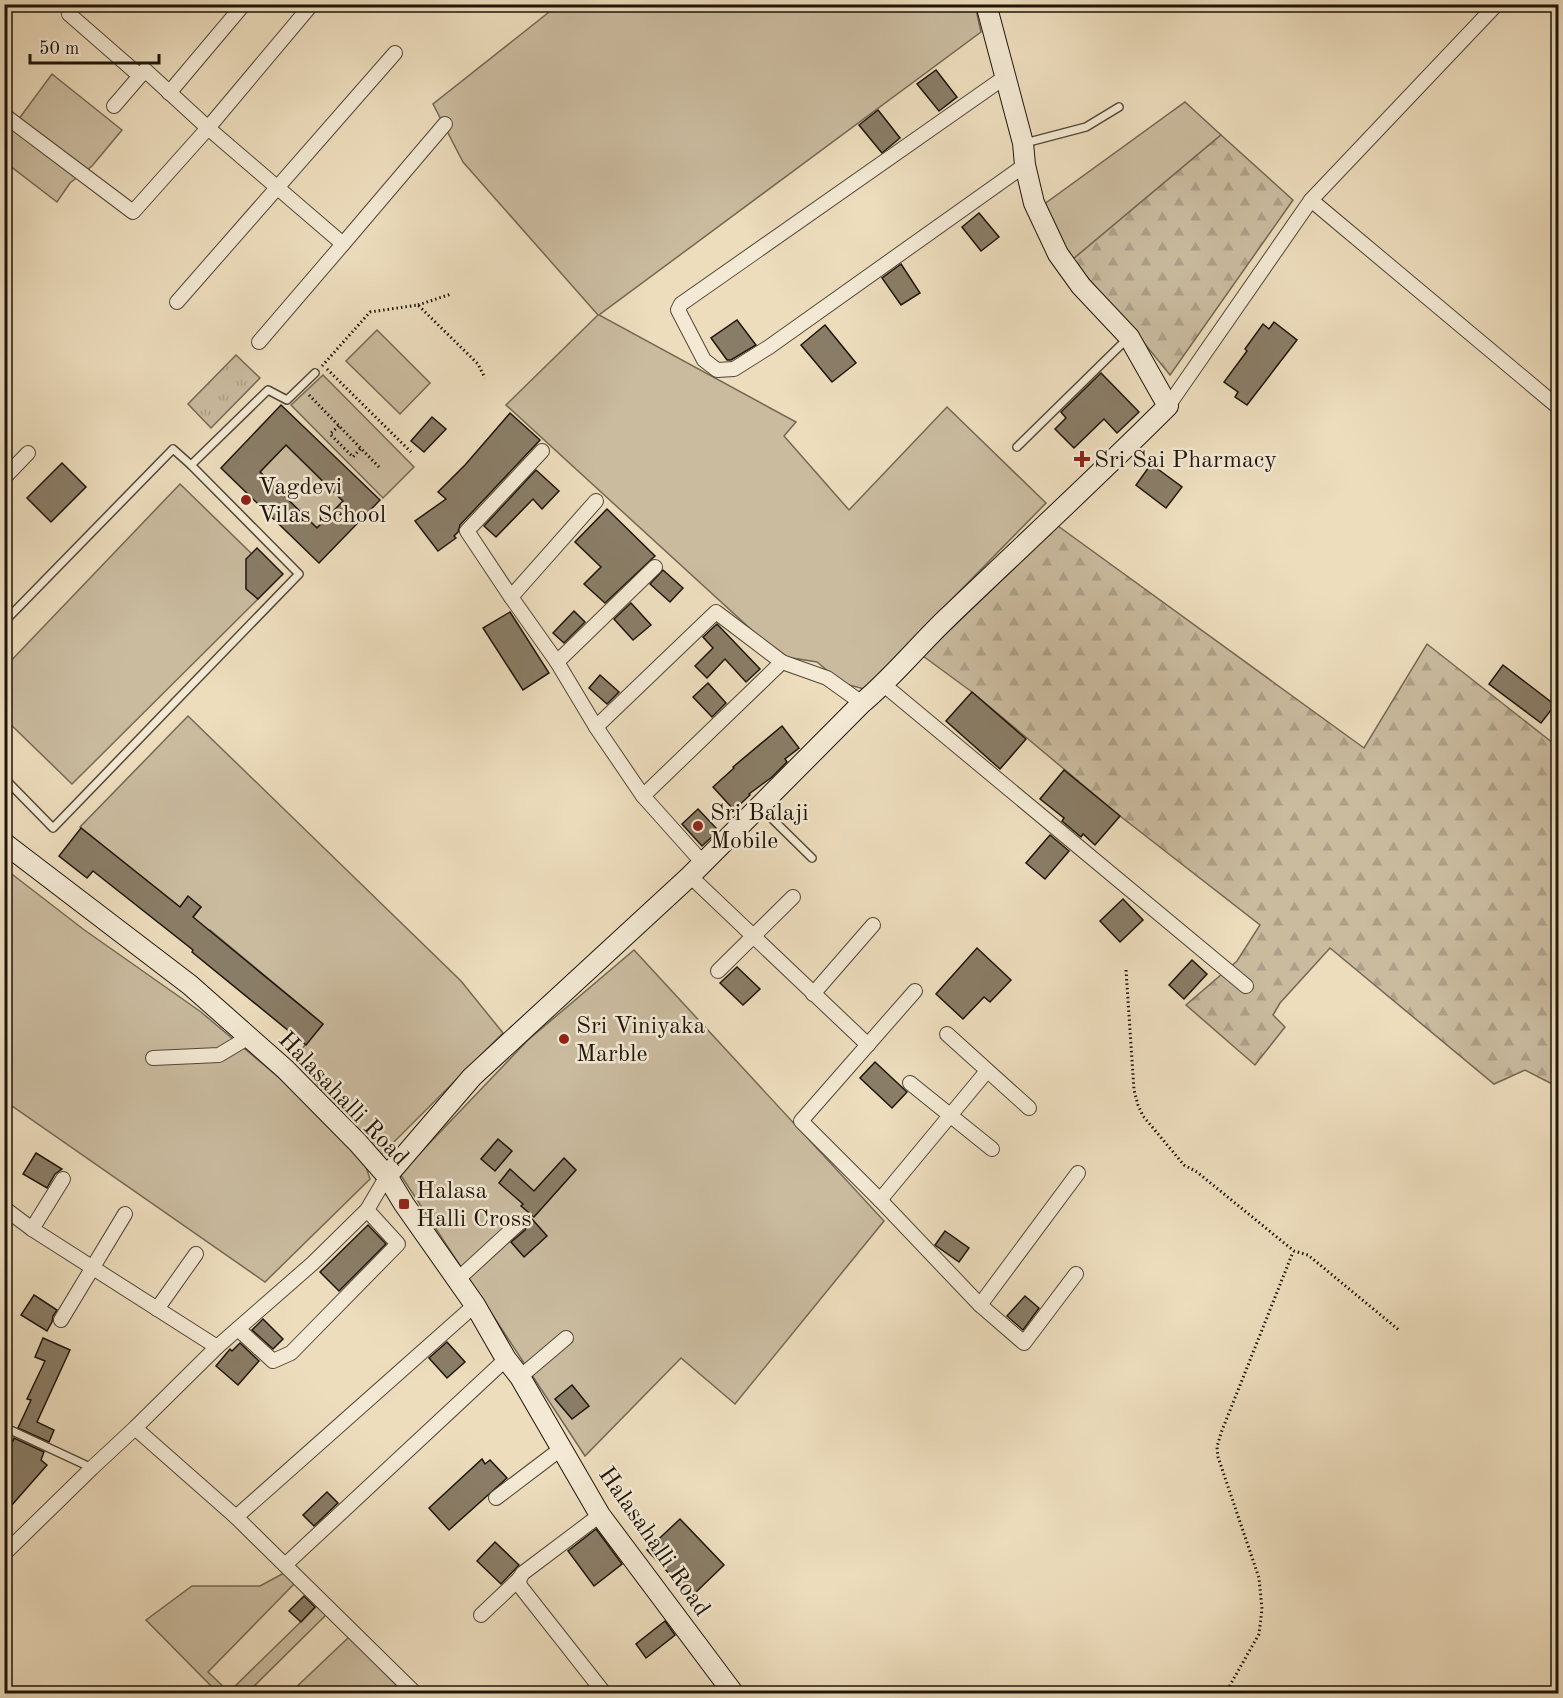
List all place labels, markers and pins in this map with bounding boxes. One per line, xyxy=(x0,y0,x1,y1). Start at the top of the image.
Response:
place label: Sri Sai Pharmacy xyxy=(1094,449,1277,473)
marker: Sri Sai Pharmacy xyxy=(1075,452,1089,466)
place label: Vagdevi Vilas School xyxy=(258,476,386,528)
marker: Vagdevi Vilas School xyxy=(239,493,253,507)
place label: Sri Balaji Mobile xyxy=(710,802,809,854)
marker: Sri Balaji Mobile xyxy=(691,819,705,833)
place label: Sri Viniyaka Marble xyxy=(576,1015,706,1067)
marker: Sri Viniyaka Marble xyxy=(557,1032,571,1046)
place label: Halasa Halli Cross xyxy=(416,1180,532,1232)
marker: Halasa Halli Cross xyxy=(397,1197,411,1211)

